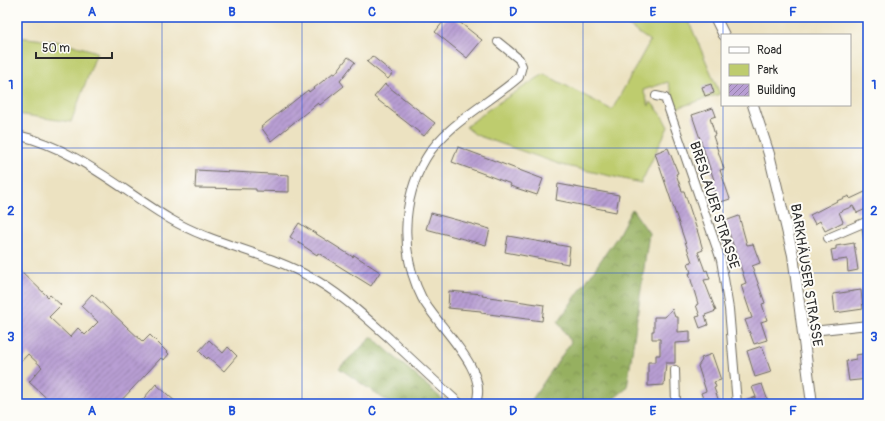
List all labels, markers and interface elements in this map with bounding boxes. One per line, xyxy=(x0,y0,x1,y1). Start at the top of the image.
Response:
text: A xyxy=(88,4,97,20)
text: B xyxy=(228,4,236,20)
text: C xyxy=(368,4,376,20)
text: D xyxy=(509,4,517,20)
text: E xyxy=(650,4,657,20)
text: F xyxy=(789,4,797,20)
scale bar xyxy=(36,34,112,60)
legend xyxy=(721,34,851,106)
text: 50 m xyxy=(42,41,70,56)
text: Road xyxy=(757,43,782,58)
text: Park xyxy=(757,63,778,78)
text: 1 xyxy=(8,77,14,93)
text: 1 xyxy=(871,77,877,93)
text: Building xyxy=(757,83,796,98)
street label: BRESLAUER STRASSE xyxy=(686,139,743,271)
street label: BARKHÄUSER STRASSE xyxy=(787,202,826,348)
text: 2 xyxy=(7,203,15,219)
text: 2 xyxy=(870,203,878,219)
text: 3 xyxy=(7,329,15,345)
text: 3 xyxy=(870,329,878,345)
text: A xyxy=(88,403,97,419)
text: B xyxy=(228,403,236,419)
text: C xyxy=(368,403,376,419)
text: D xyxy=(509,403,517,419)
text: E xyxy=(650,403,657,419)
text: F xyxy=(789,403,797,419)

